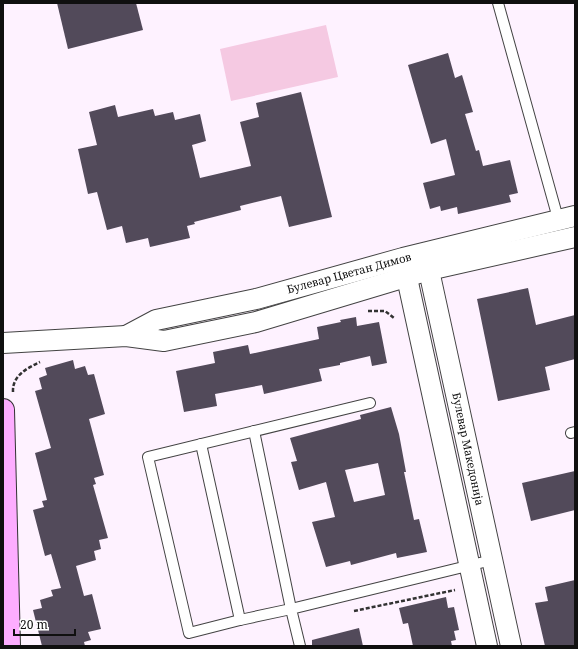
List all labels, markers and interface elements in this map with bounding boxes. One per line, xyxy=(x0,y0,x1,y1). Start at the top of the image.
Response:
street label: Булевар Цветан Димов xyxy=(285,249,413,296)
street label: Булевар Македонија xyxy=(449,391,488,507)
scale bar xyxy=(14,611,75,637)
text: 20 m xyxy=(20,616,48,633)

